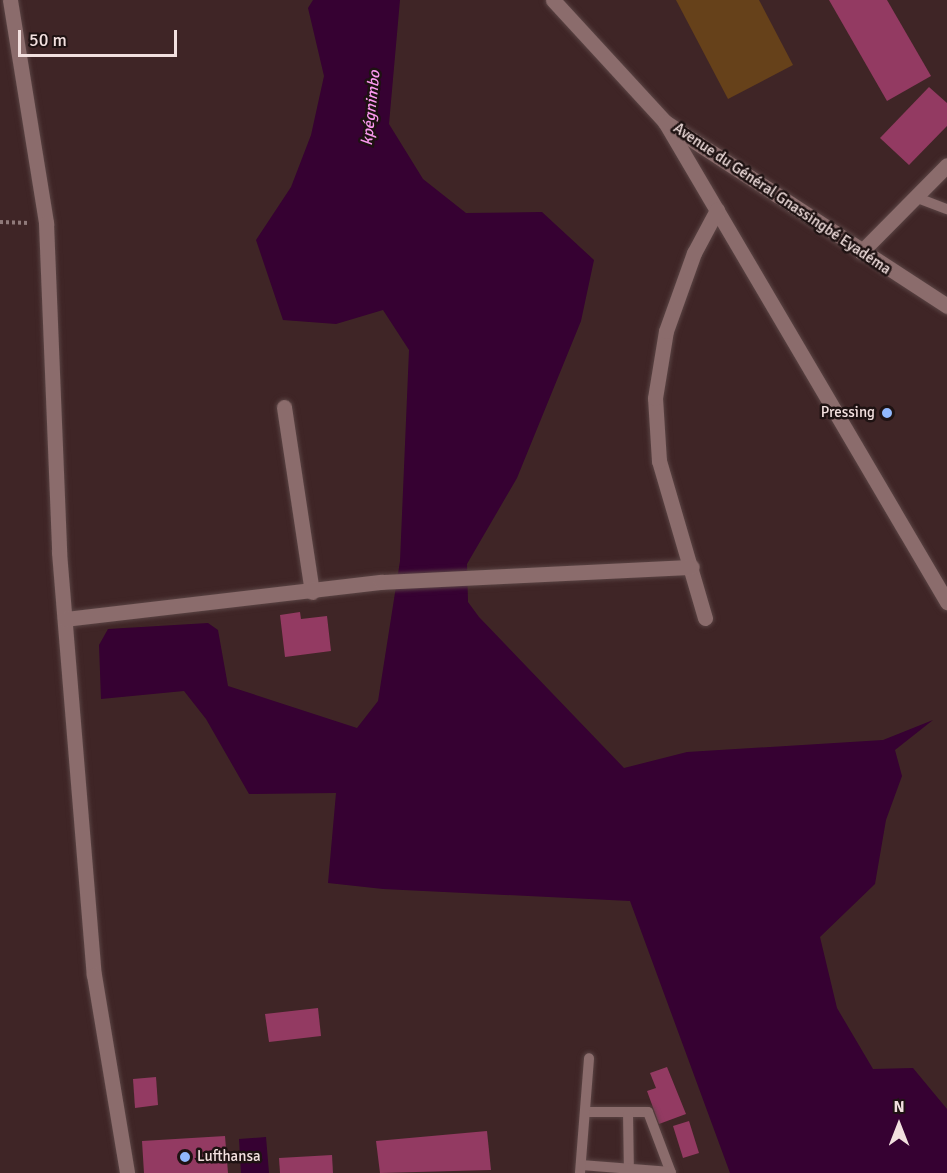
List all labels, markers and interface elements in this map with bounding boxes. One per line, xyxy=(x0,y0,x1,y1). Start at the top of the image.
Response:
scale bar xyxy=(21,18,180,56)
text: 50 m xyxy=(29,29,67,51)
water label: kpégnimbo xyxy=(358,69,384,147)
street label: Avenue du Général Gnassingbé Eyadéma xyxy=(670,119,894,279)
place label: Pressing xyxy=(821,404,875,422)
marker: Pressing xyxy=(880,406,894,420)
north arrow xyxy=(869,1095,929,1155)
text: N xyxy=(893,1097,905,1117)
place label: Lufthansa xyxy=(197,1148,261,1166)
marker: Lufthansa xyxy=(178,1150,192,1164)

